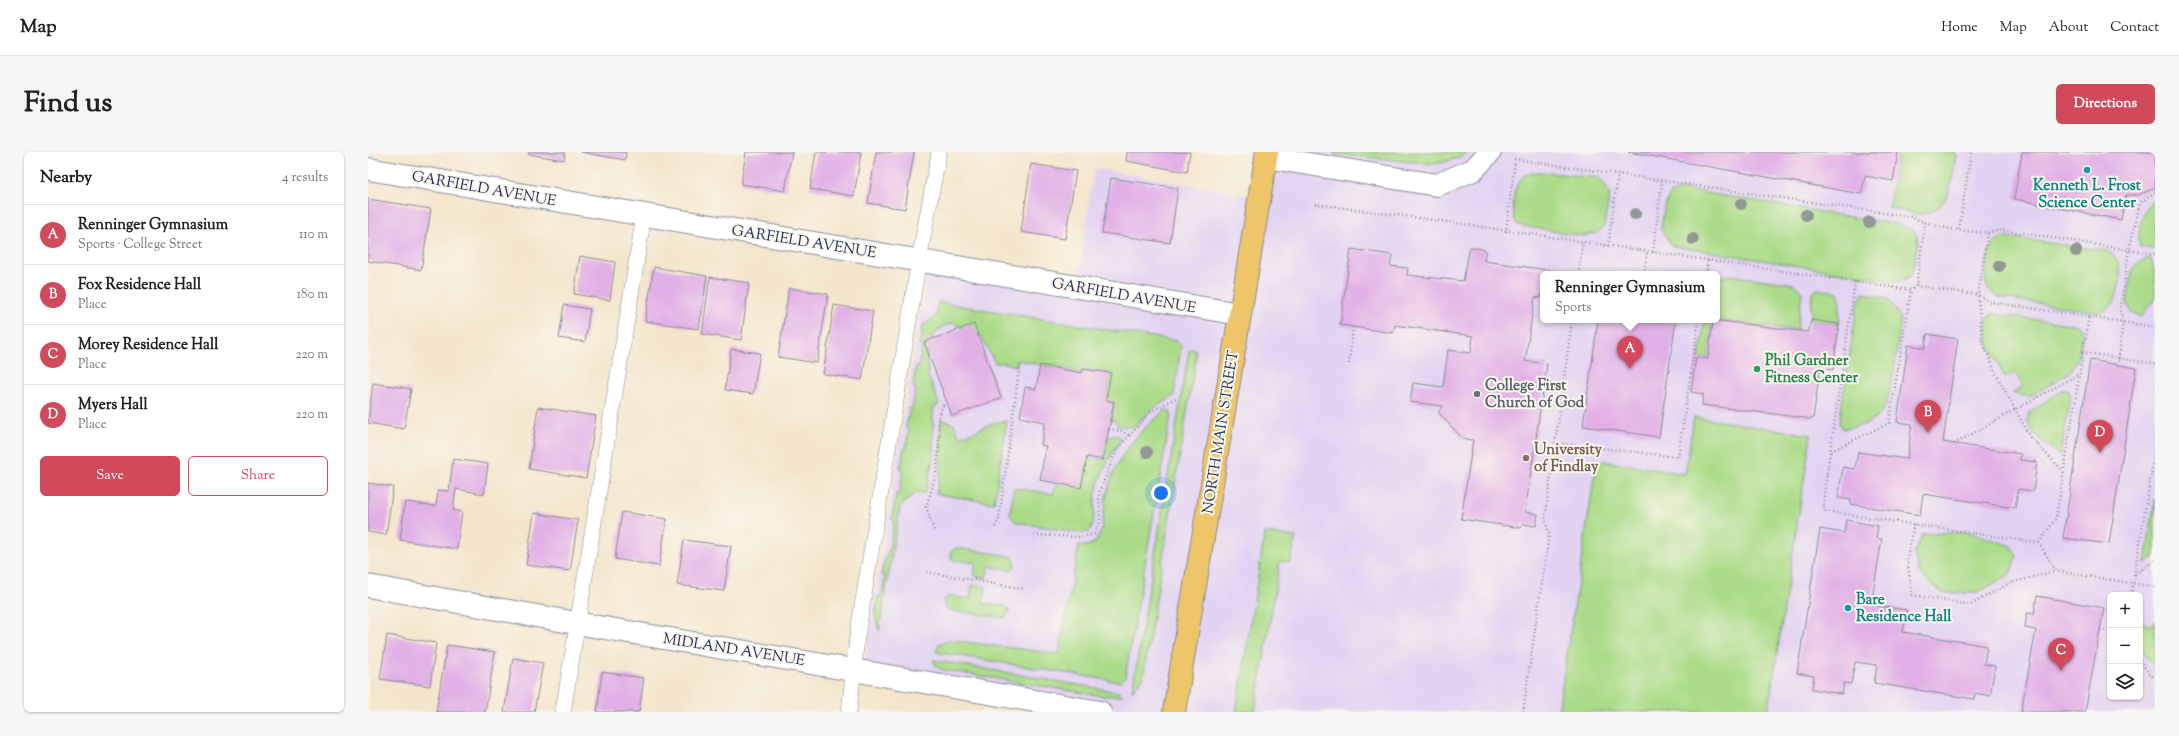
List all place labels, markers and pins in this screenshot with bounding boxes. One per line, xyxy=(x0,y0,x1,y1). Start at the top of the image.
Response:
marker: Kenneth L. Frost Science Center xyxy=(2082,165,2092,175)
place label: Kenneth L. Frost Science Center xyxy=(2033,176,2142,214)
pin: A xyxy=(1617,336,1643,369)
place label: Phil Gardner Fitness Center xyxy=(1765,351,1859,389)
marker: Phil Gardner Fitness Center xyxy=(1752,364,1762,374)
place label: College First Church of God xyxy=(1485,376,1585,414)
marker: College First Church of God xyxy=(1472,389,1482,399)
pin: B xyxy=(1915,400,1941,433)
pin: D xyxy=(2087,420,2113,453)
place label: University of Findlay xyxy=(1534,440,1603,478)
marker: University of Findlay xyxy=(1521,453,1531,463)
place label: Bare Residence Hall xyxy=(1856,590,1952,628)
marker: Bare Residence Hall xyxy=(1843,603,1853,613)
pin: C xyxy=(2048,638,2074,671)

